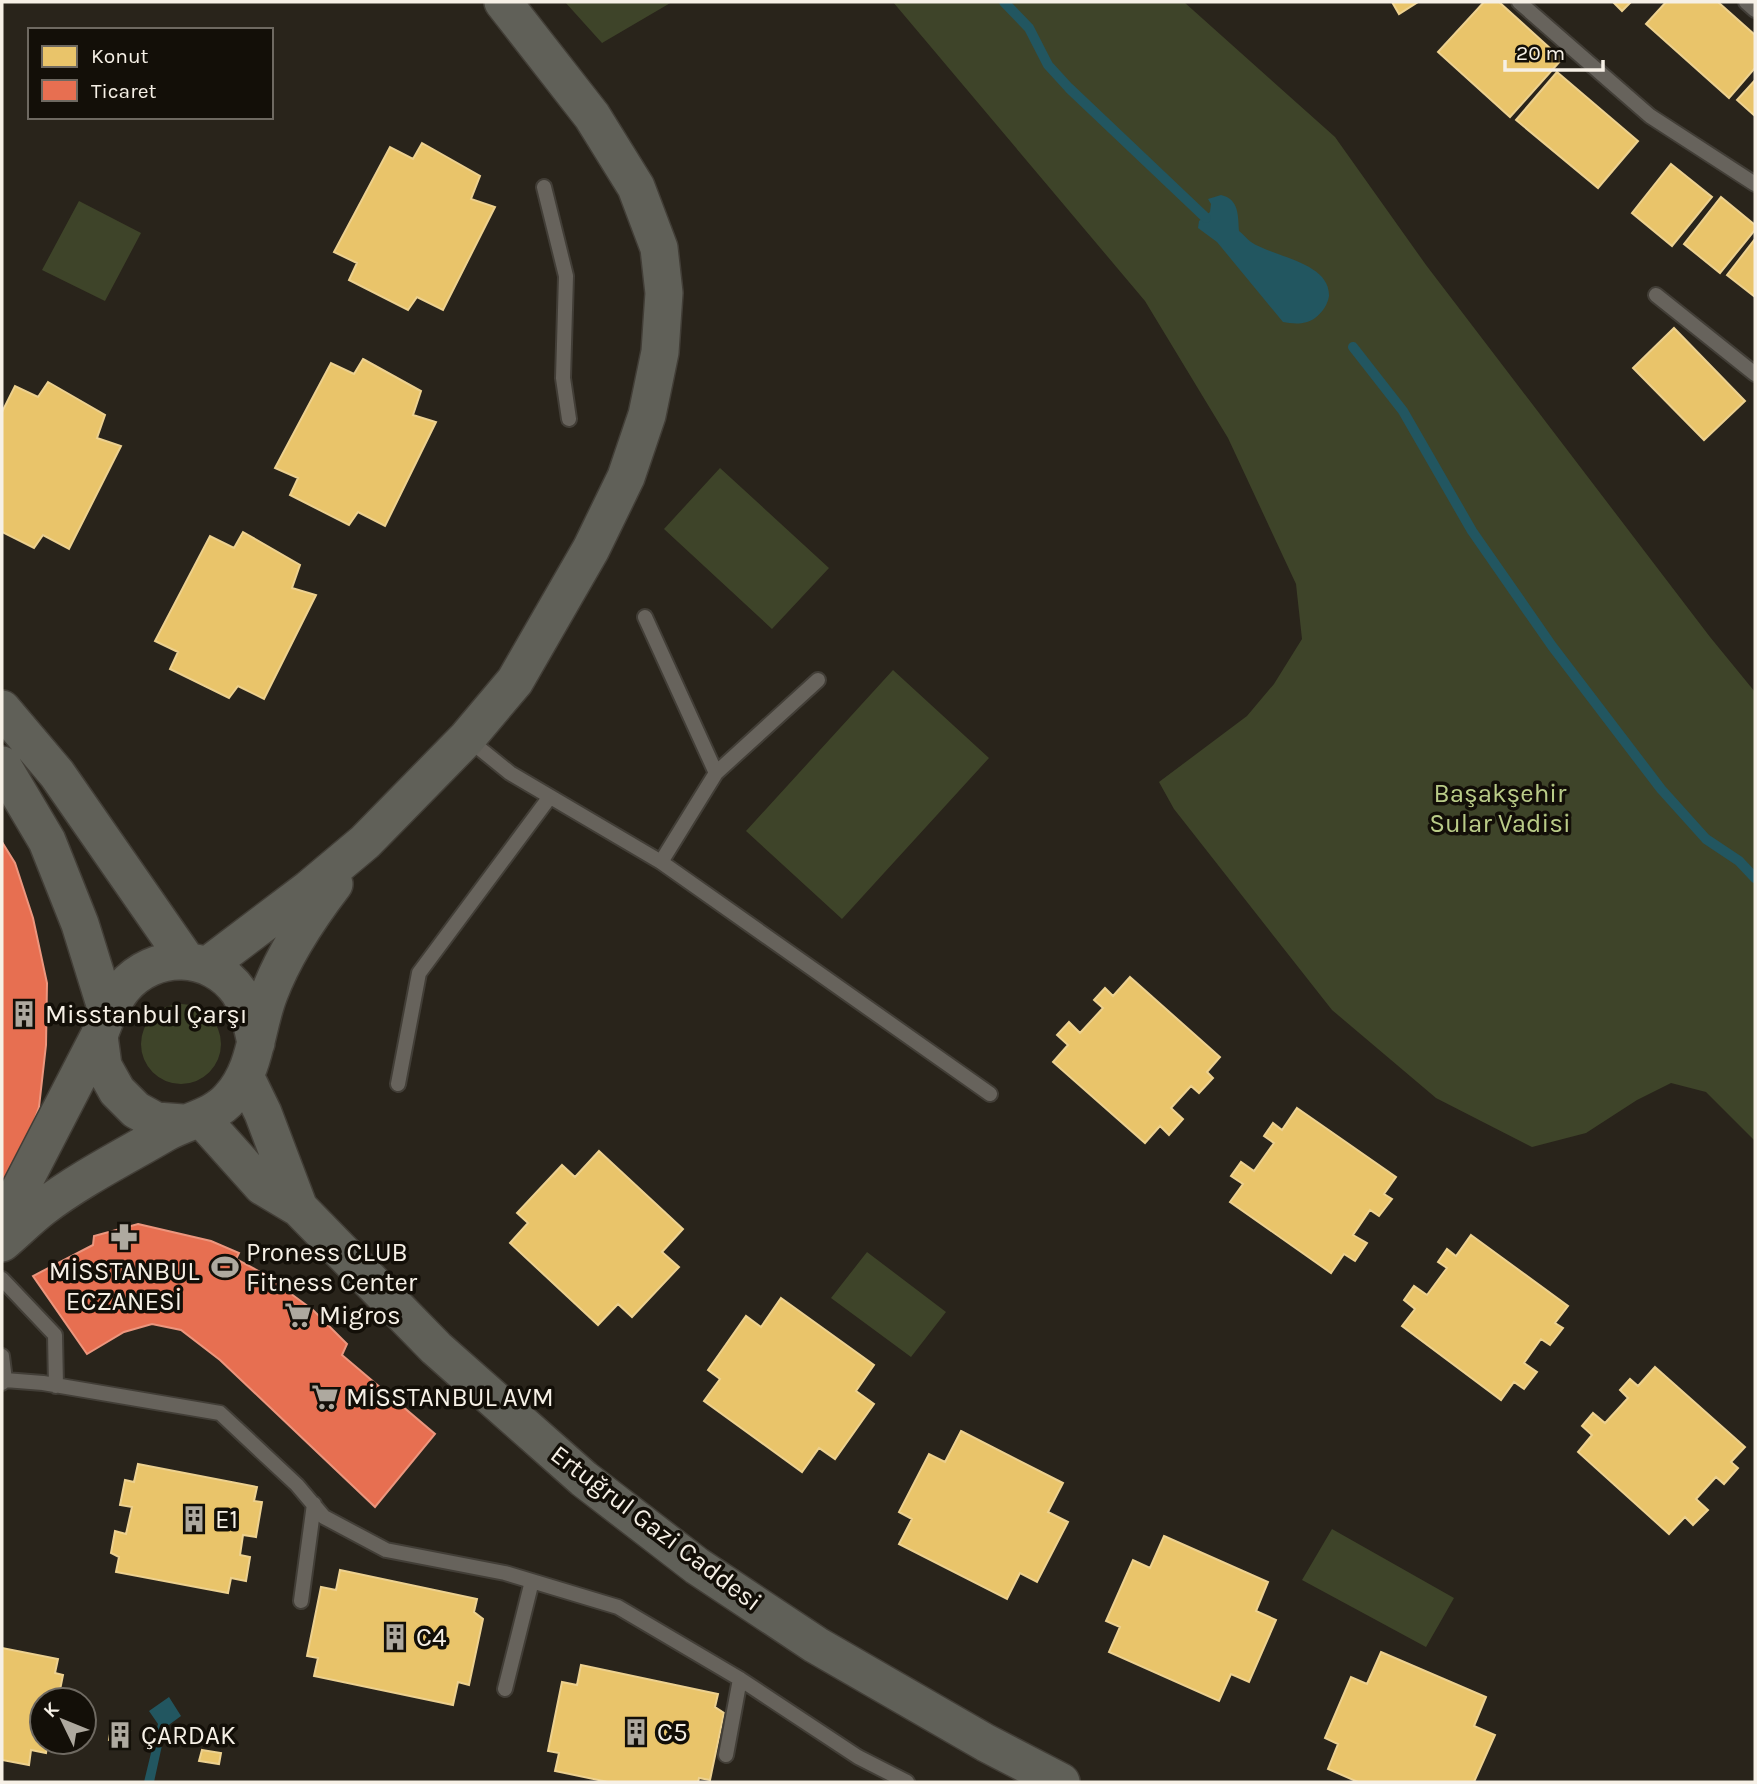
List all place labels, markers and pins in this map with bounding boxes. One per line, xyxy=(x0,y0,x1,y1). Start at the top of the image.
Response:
building icon: Misstanbul Çarşı xyxy=(9,999,39,1029)
place label: Misstanbul Çarşı xyxy=(45,999,248,1030)
pharmacy icon: MİSSTANBUL ECZANESİ xyxy=(109,1222,139,1252)
place label: Proness CLUB Fitness Center xyxy=(246,1237,418,1298)
sports icon: Proness CLUB Fitness Center xyxy=(210,1252,240,1282)
place label: MİSSTANBUL ECZANESİ xyxy=(49,1256,199,1317)
supermarket icon: Migros xyxy=(283,1300,313,1330)
place label: Migros xyxy=(319,1300,401,1331)
supermarket icon: MİSSTANBUL AVM xyxy=(310,1382,340,1412)
place label: MİSSTANBUL AVM xyxy=(346,1382,554,1413)
building icon: E1 xyxy=(179,1504,209,1534)
place label: E1 xyxy=(215,1504,238,1535)
building icon: C4 xyxy=(380,1622,410,1652)
place label: C4 xyxy=(416,1622,446,1653)
building icon: C5 xyxy=(621,1717,651,1747)
place label: C5 xyxy=(657,1717,688,1748)
building icon: ÇARDAK xyxy=(105,1720,135,1750)
place label: ÇARDAK xyxy=(141,1720,236,1751)

